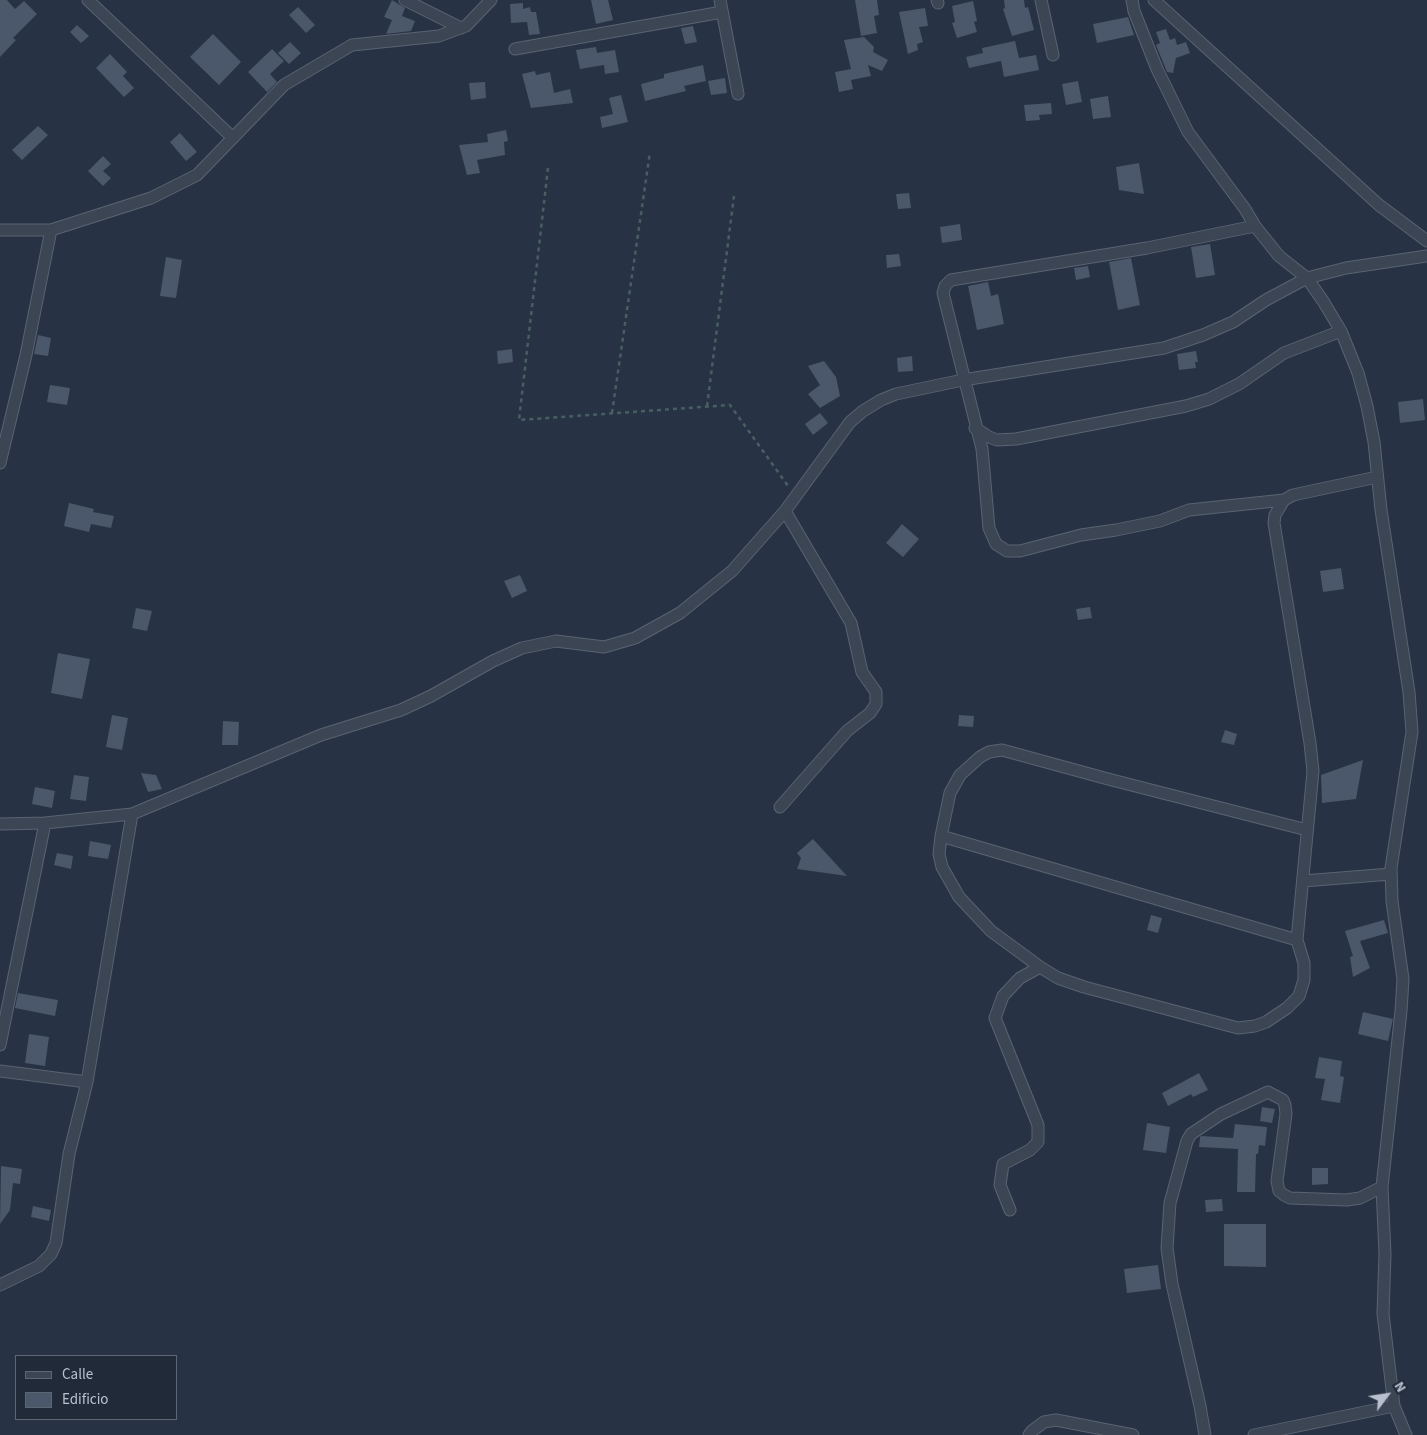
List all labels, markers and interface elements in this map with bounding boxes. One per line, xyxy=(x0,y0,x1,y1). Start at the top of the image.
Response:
legend xyxy=(15,1355,178,1420)
text: Calle xyxy=(62,1364,93,1385)
north arrow xyxy=(1362,1370,1412,1420)
text: N xyxy=(1389,1378,1411,1396)
text: Edificio xyxy=(62,1389,109,1410)

